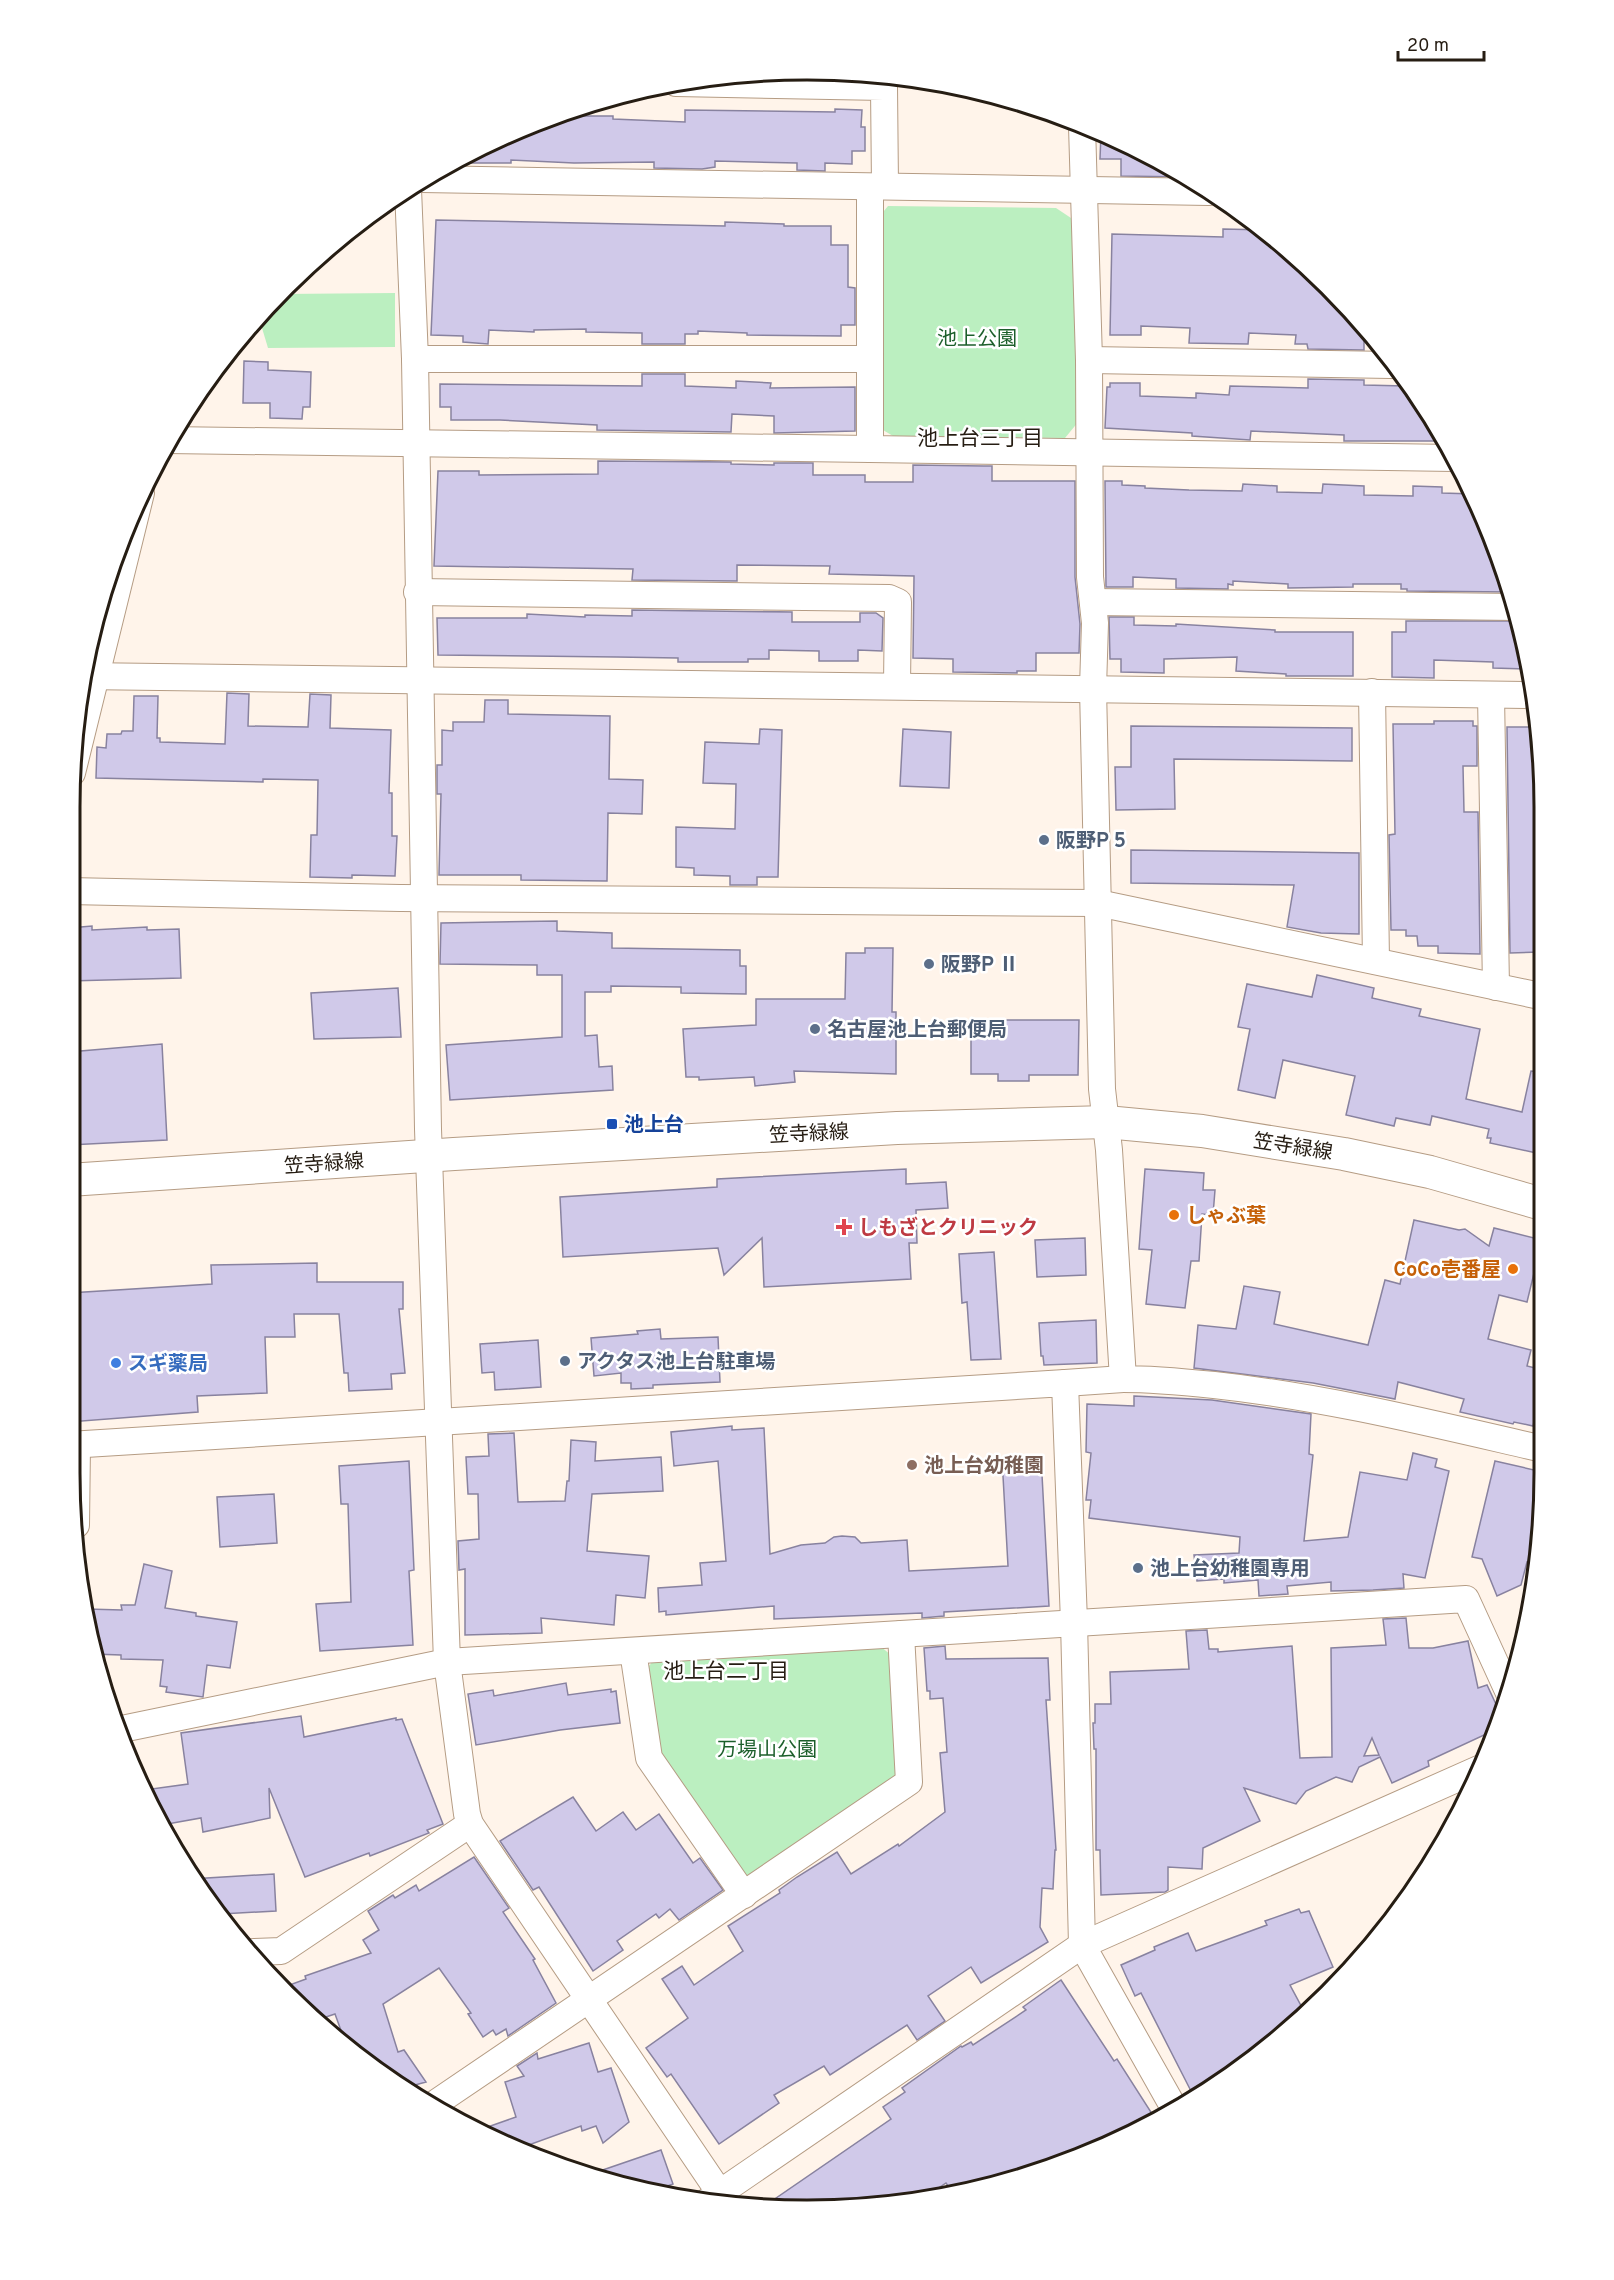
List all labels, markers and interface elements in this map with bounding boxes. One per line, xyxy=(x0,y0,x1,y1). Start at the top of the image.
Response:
scale bar xyxy=(1398,24,1484,62)
text: 20 m xyxy=(1407,35,1449,58)
park label: 池上公園 xyxy=(937,327,1017,353)
district label: 池上台三丁目 xyxy=(917,426,1043,453)
place label: 阪野P 5 xyxy=(1056,829,1126,855)
marker: 阪野P 5 xyxy=(1037,833,1051,847)
place label: 阪野P Ⅱ xyxy=(941,953,1019,979)
marker: 阪野P Ⅱ xyxy=(922,957,936,971)
place label: 名古屋池上台郵便局 xyxy=(827,1018,1007,1044)
marker: 名古屋池上台郵便局 xyxy=(808,1022,822,1036)
place label: 池上台 xyxy=(624,1113,684,1139)
marker: 池上台 xyxy=(605,1117,619,1131)
street label: 笠寺緑線 xyxy=(768,1120,850,1150)
street label: 笠寺緑線 xyxy=(1251,1129,1334,1167)
street label: 笠寺緑線 xyxy=(283,1149,365,1181)
place label: しゃぶ葉 xyxy=(1186,1204,1266,1230)
marker: しゃぶ葉 xyxy=(1167,1208,1181,1222)
place label: しもざとクリニック xyxy=(858,1216,1038,1242)
marker: しもざとクリニック xyxy=(835,1218,853,1236)
place label: CoCo壱番屋 xyxy=(1393,1258,1501,1284)
marker: CoCo壱番屋 xyxy=(1506,1262,1520,1276)
place label: アクタス池上台駐車場 xyxy=(577,1350,775,1376)
place label: スギ薬局 xyxy=(128,1352,208,1378)
marker: アクタス池上台駐車場 xyxy=(558,1354,572,1368)
marker: スギ薬局 xyxy=(109,1356,123,1370)
place label: 池上台幼稚園 xyxy=(924,1454,1044,1480)
marker: 池上台幼稚園 xyxy=(905,1458,919,1472)
place label: 池上台幼稚園専用 xyxy=(1150,1557,1310,1583)
marker: 池上台幼稚園専用 xyxy=(1131,1561,1145,1575)
district label: 池上台二丁目 xyxy=(663,1659,789,1686)
park label: 万場山公園 xyxy=(717,1738,817,1764)

